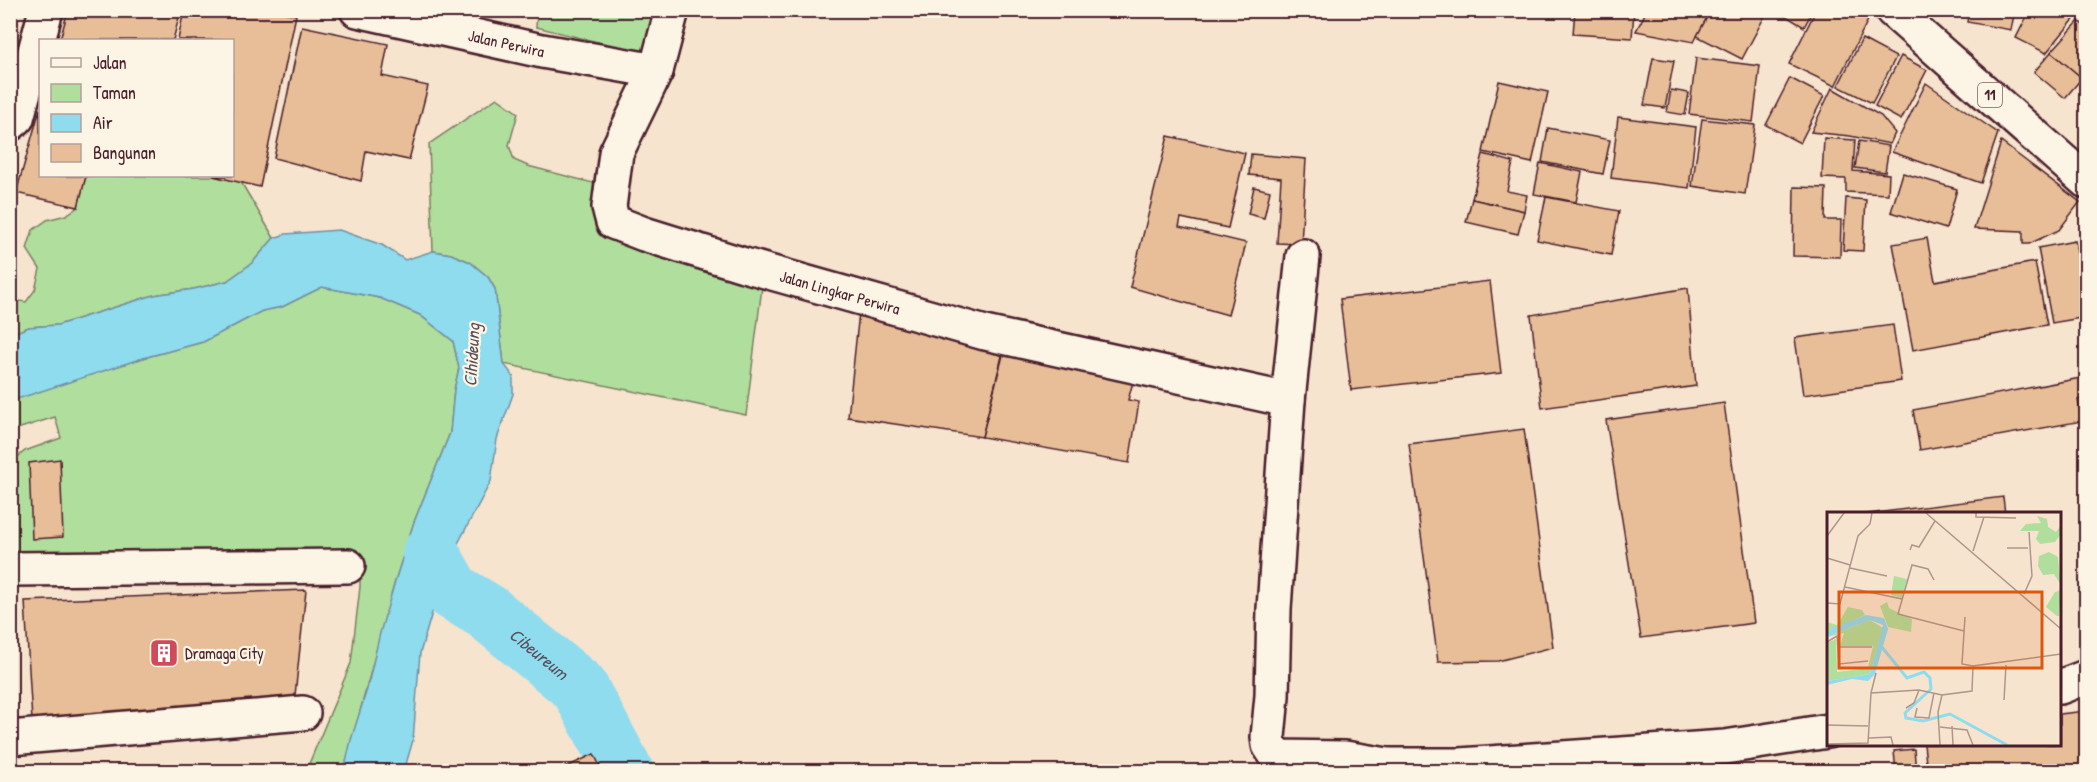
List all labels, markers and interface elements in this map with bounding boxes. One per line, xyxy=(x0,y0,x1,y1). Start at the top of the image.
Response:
street label: Jalan Perwira xyxy=(466,24,547,62)
legend xyxy=(39,39,234,177)
text: Jalan xyxy=(93,50,127,75)
text: Taman xyxy=(93,80,136,105)
road number: 11 xyxy=(1978,83,2002,107)
text: Air xyxy=(93,110,113,135)
text: Bangunan xyxy=(93,140,156,165)
street label: Jalan Lingkar Perwira xyxy=(777,265,903,320)
water label: Cihideung xyxy=(457,322,486,387)
inset map xyxy=(1827,512,2061,746)
water label: Cibeureum xyxy=(504,622,574,686)
building icon: Dramaga City xyxy=(148,637,180,669)
place label: Dramaga City xyxy=(185,642,264,664)

